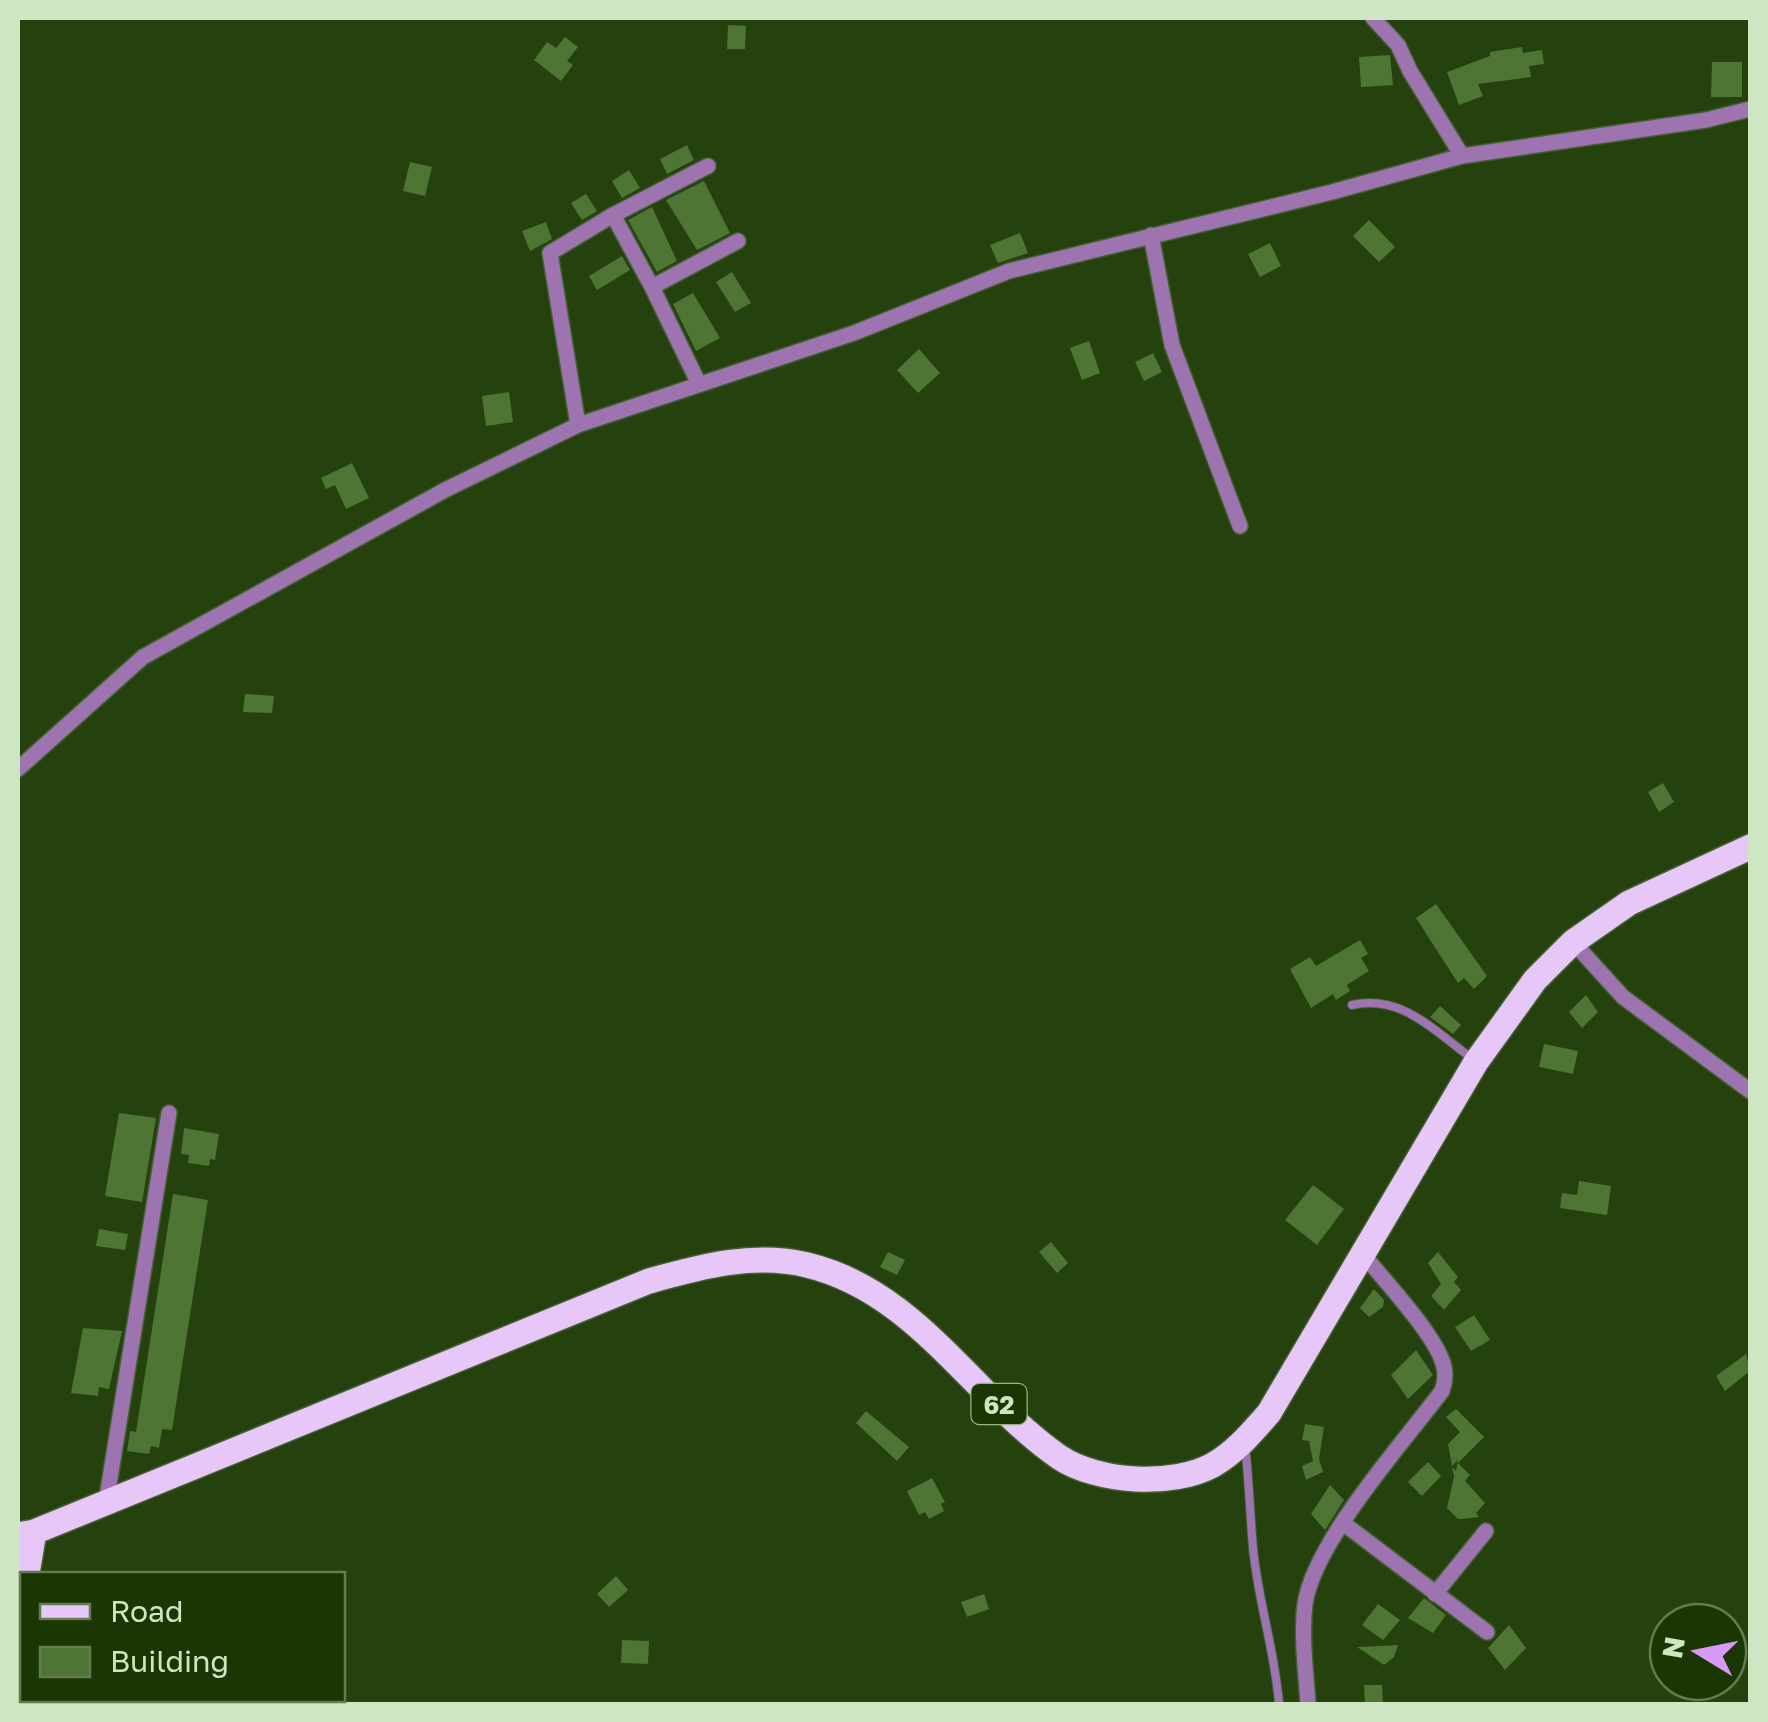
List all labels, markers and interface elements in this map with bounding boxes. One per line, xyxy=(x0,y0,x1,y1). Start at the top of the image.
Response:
road number: 62 xyxy=(972,1384,1026,1424)
legend xyxy=(20,1572,345,1702)
text: Road xyxy=(110,1593,184,1629)
north arrow xyxy=(1648,1602,1748,1702)
text: N xyxy=(1655,1634,1691,1661)
text: Building xyxy=(110,1643,229,1679)

